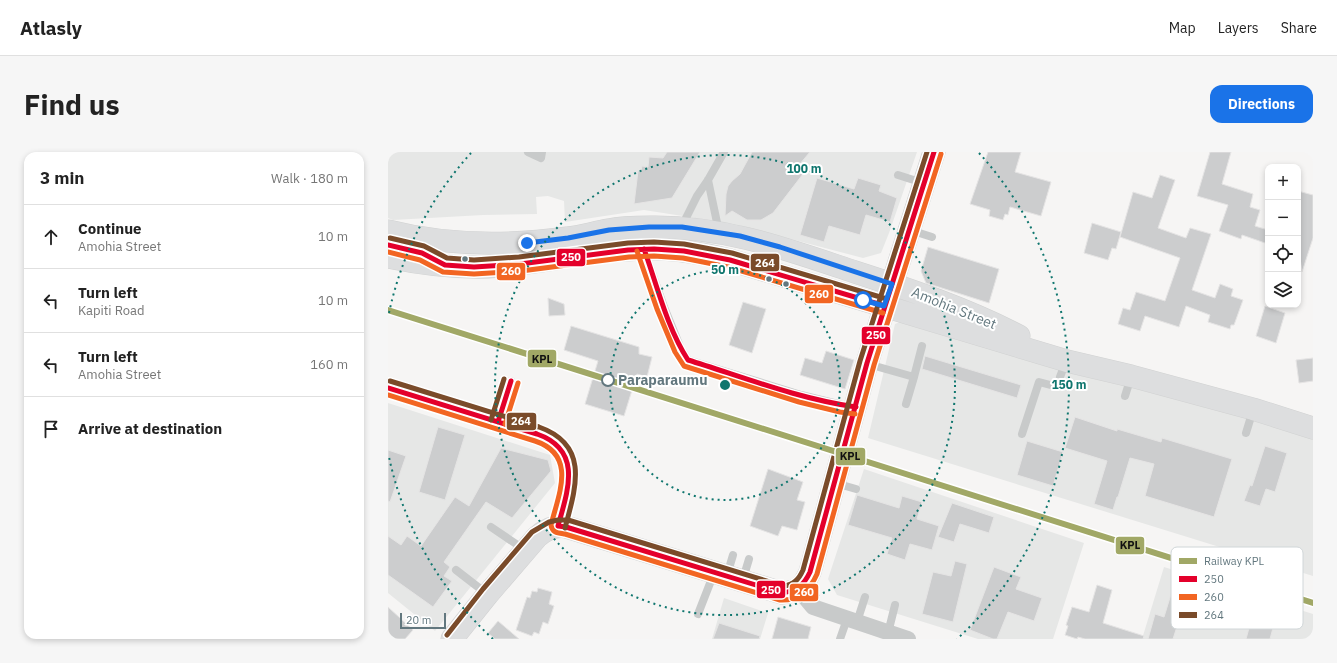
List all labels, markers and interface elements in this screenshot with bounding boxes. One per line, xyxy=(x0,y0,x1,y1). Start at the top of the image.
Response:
text: Atlasly xyxy=(20,16,82,40)
text: Map xyxy=(1169,19,1196,37)
text: Layers xyxy=(1218,19,1259,37)
text: Share xyxy=(1281,19,1317,37)
button: Directions xyxy=(1210,85,1313,123)
text: Find us xyxy=(24,86,120,123)
text: 100 m xyxy=(786,161,822,176)
map controls xyxy=(1265,164,1301,308)
button: + xyxy=(1265,164,1301,200)
text: 3 min xyxy=(40,167,84,189)
text: Walk · 180 m xyxy=(271,170,348,187)
button: − xyxy=(1265,200,1301,236)
text: Continue xyxy=(78,219,142,238)
icon: ahead xyxy=(40,226,62,248)
text: 10 m xyxy=(318,228,348,245)
route end xyxy=(518,234,536,252)
button: locate xyxy=(1265,236,1301,272)
text: Amohia Street xyxy=(78,238,161,255)
line badge: 250 xyxy=(556,248,586,267)
text: 250 xyxy=(561,250,581,264)
line badge: 264 xyxy=(750,253,780,272)
unlabelled marker xyxy=(460,254,470,264)
text: 264 xyxy=(755,256,775,270)
line badge: 260 xyxy=(496,262,526,281)
text: 50 m xyxy=(711,262,739,277)
text: 260 xyxy=(501,264,521,278)
button: layers xyxy=(1265,272,1301,308)
unlabelled marker xyxy=(764,274,774,284)
unlabelled marker xyxy=(781,279,791,289)
text: Turn left xyxy=(78,283,138,302)
street label: Amohia Street xyxy=(909,283,999,333)
line badge: 260 xyxy=(804,284,834,304)
text: 260 xyxy=(809,287,829,301)
icon: left xyxy=(40,290,62,312)
route start xyxy=(854,291,872,309)
text: 10 m xyxy=(318,292,348,309)
text: Kapiti Road xyxy=(78,302,145,319)
line badge: 250 xyxy=(861,326,891,345)
text: 250 xyxy=(866,328,886,342)
text: Turn left xyxy=(78,347,138,366)
line badge: KPL xyxy=(527,349,557,368)
text: KPL xyxy=(532,352,553,366)
icon: left xyxy=(40,354,62,376)
text: 160 m xyxy=(310,356,348,373)
text: Amohia Street xyxy=(78,366,161,383)
place label: Paraparaumu xyxy=(618,371,707,389)
marker: Paraparaumu xyxy=(601,373,615,387)
text: 150 m xyxy=(1051,377,1087,392)
centre of rings xyxy=(718,378,732,392)
line badge: 264 xyxy=(506,412,537,431)
text: 264 xyxy=(511,414,531,428)
icon: arrive xyxy=(40,418,62,440)
text: Arrive at destination xyxy=(78,419,222,438)
line badge: KPL xyxy=(835,447,866,466)
text: KPL xyxy=(840,449,861,463)
line badge: KPL xyxy=(1115,536,1145,555)
text: KPL xyxy=(1120,538,1141,552)
legend xyxy=(1171,547,1303,629)
text: Railway KPL xyxy=(1204,554,1264,568)
text: 250 xyxy=(1204,572,1224,586)
line badge: 250 xyxy=(756,580,786,599)
text: 250 xyxy=(761,583,781,597)
line badge: 260 xyxy=(789,583,819,602)
text: 260 xyxy=(794,585,814,599)
text: 260 xyxy=(1204,590,1224,604)
text: 264 xyxy=(1204,608,1224,622)
scale bar xyxy=(400,611,446,630)
text: 20 m xyxy=(406,613,431,627)

